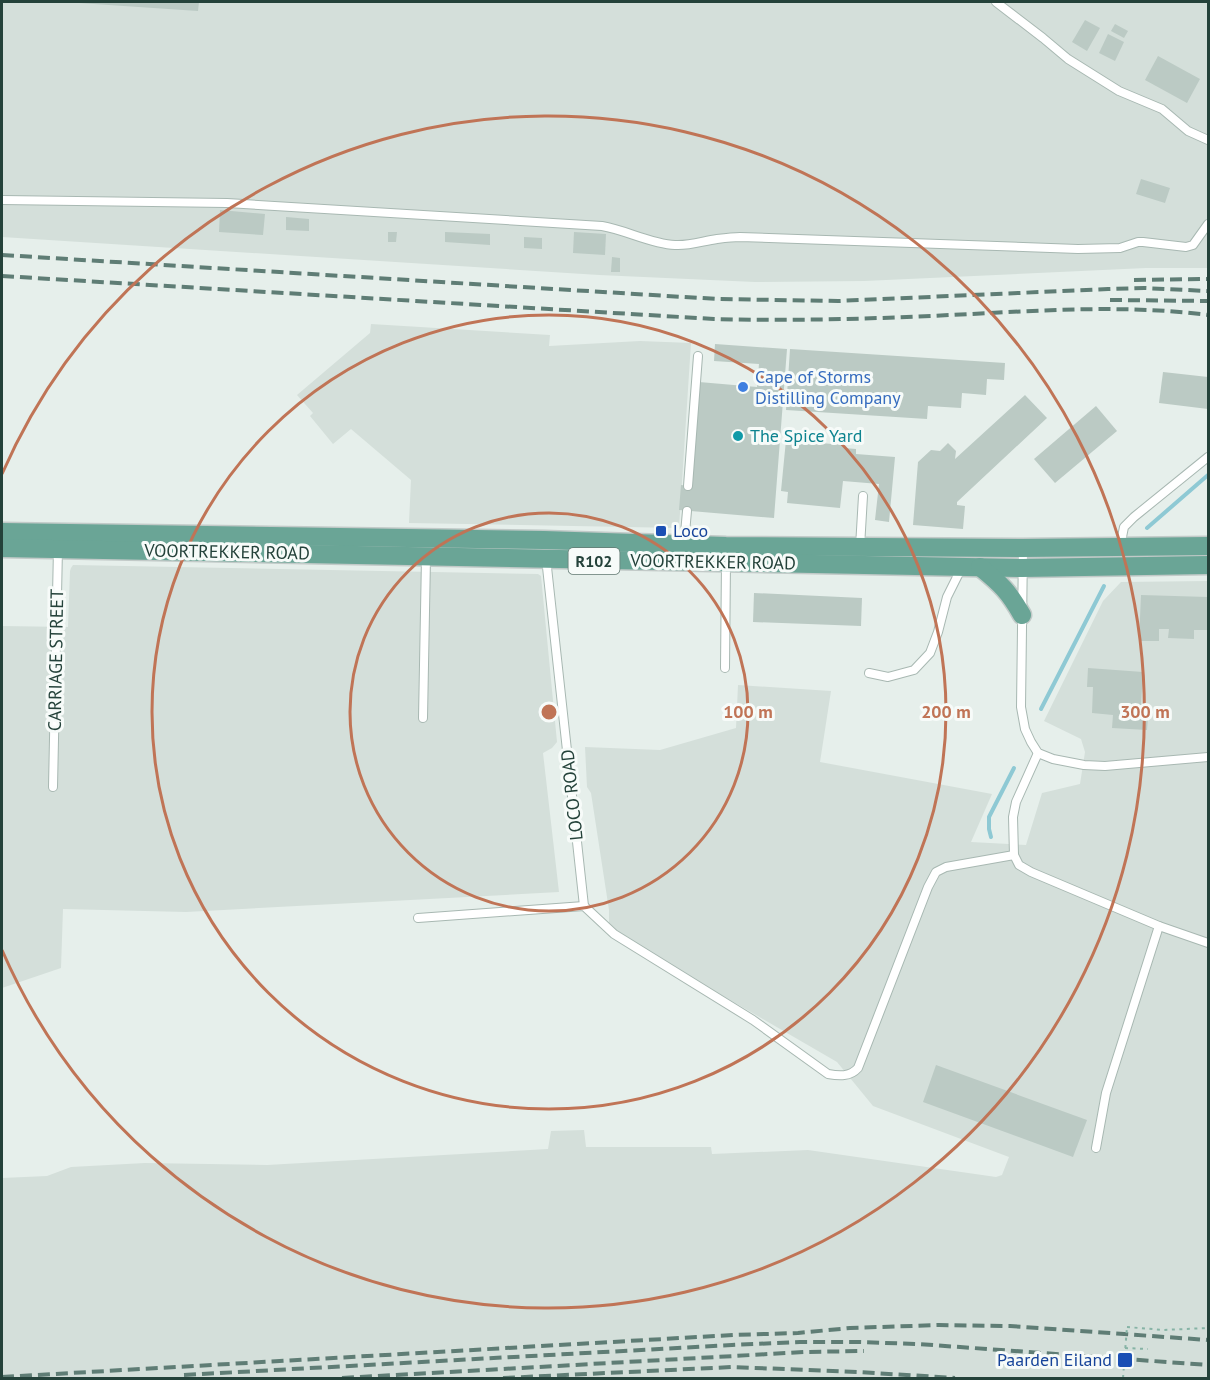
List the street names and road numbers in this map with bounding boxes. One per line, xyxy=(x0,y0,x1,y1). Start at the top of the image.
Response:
street label: VOORTREKKER ROAD xyxy=(143,539,310,564)
road number: R102 xyxy=(568,548,620,574)
street label: VOORTREKKER ROAD xyxy=(629,549,796,574)
street label: CARRIAGE STREET xyxy=(43,589,68,731)
street label: LOCO ROAD xyxy=(555,748,588,842)

